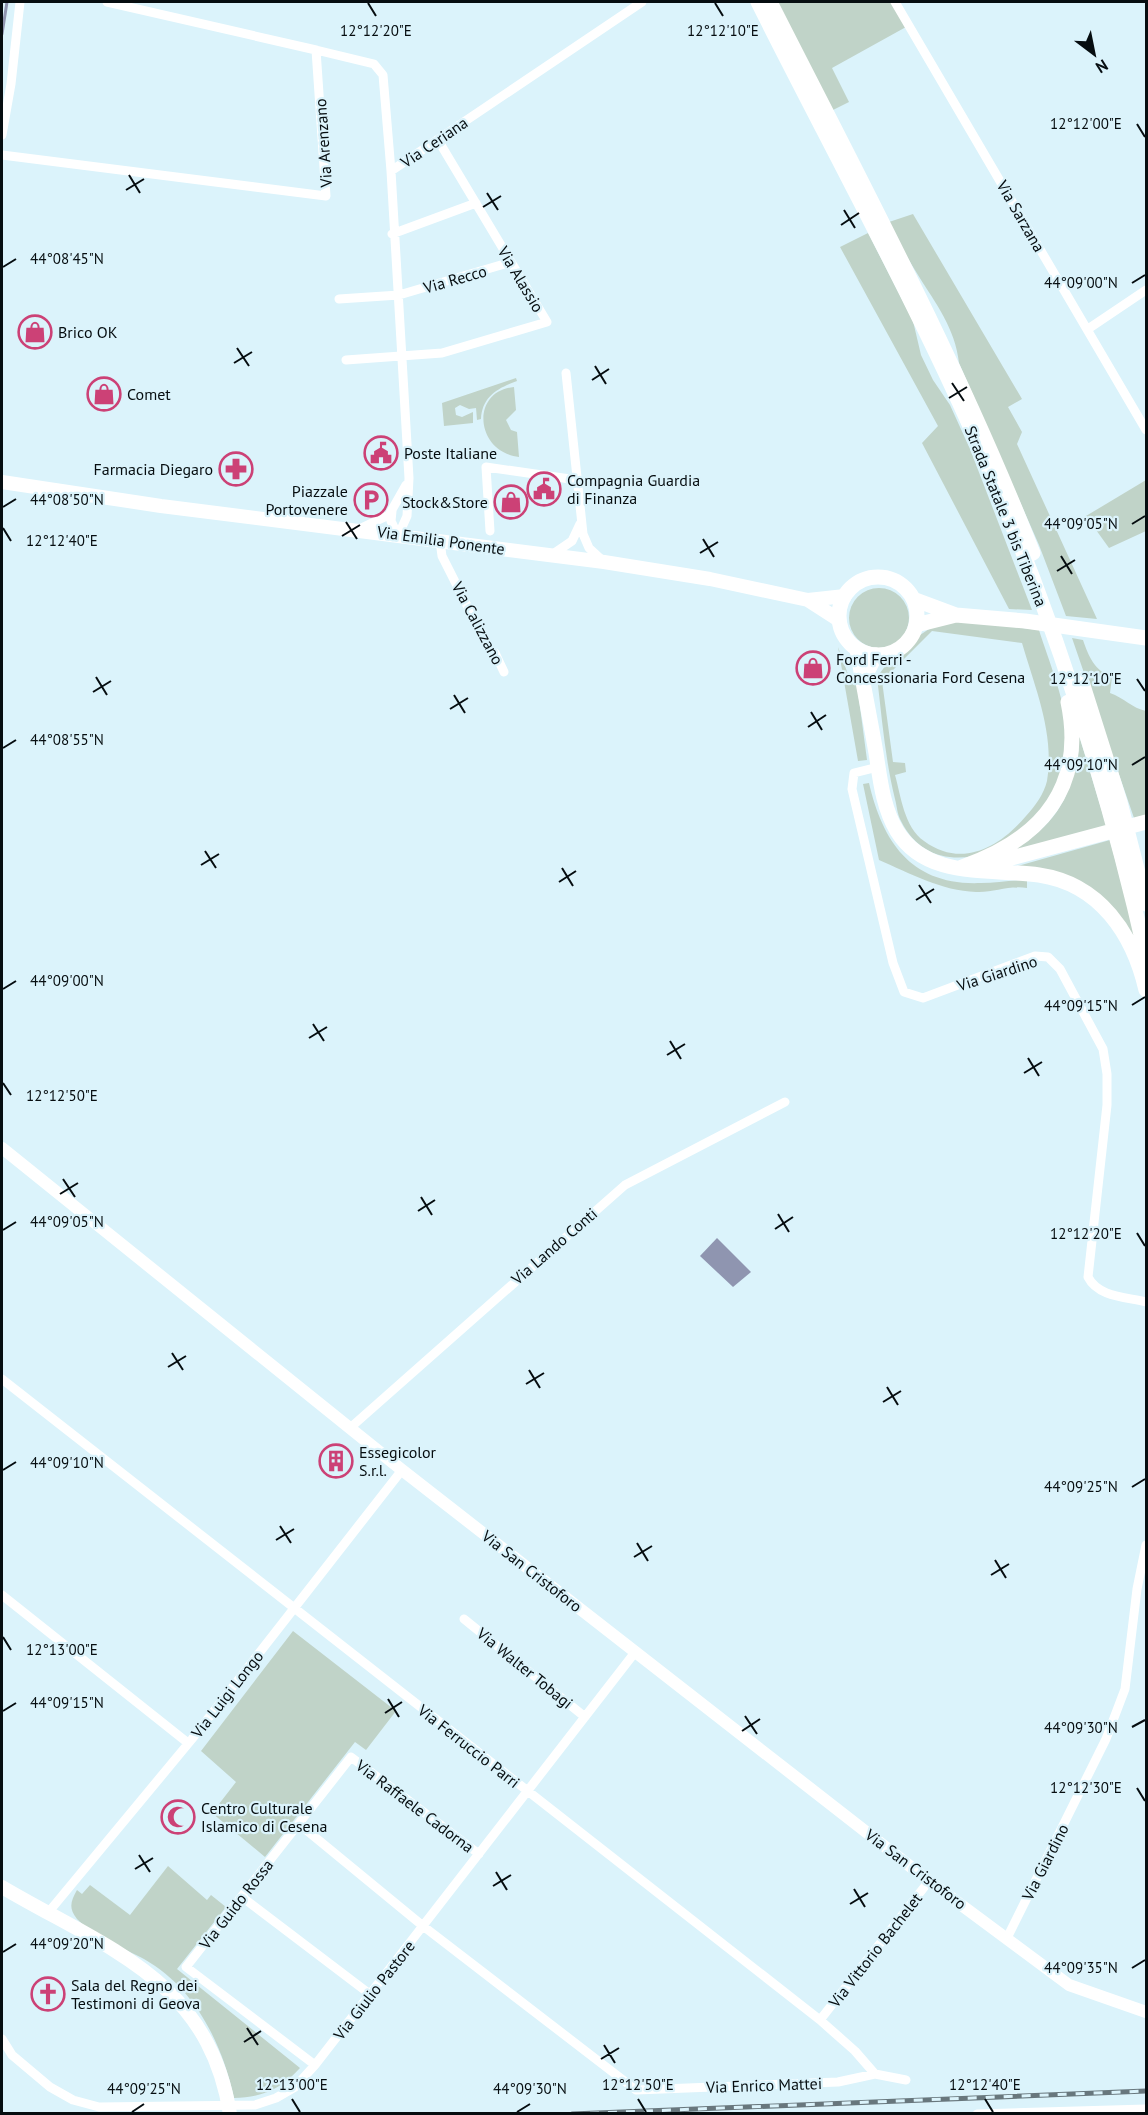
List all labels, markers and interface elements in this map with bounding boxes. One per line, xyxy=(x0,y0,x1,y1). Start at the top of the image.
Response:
text: 12°12'20"E xyxy=(340,21,412,40)
text: 12°12'10"E xyxy=(687,21,759,40)
north arrow xyxy=(1064,24,1124,84)
text: N xyxy=(1092,55,1112,78)
street label: Via Arenzano xyxy=(310,98,336,189)
street label: Via Ceriana xyxy=(396,112,471,172)
text: 12°12'00"E xyxy=(1050,114,1122,133)
street label: Via Sarzana xyxy=(992,176,1049,255)
street label: Via Alassio xyxy=(493,242,548,316)
text: 44°08'45"N xyxy=(30,249,104,268)
street label: Via Recco xyxy=(420,260,489,298)
text: 44°09'00"N xyxy=(1044,273,1118,292)
shop icon: Brico OK xyxy=(17,314,53,350)
place label: Brico OK xyxy=(58,322,118,342)
shop icon: Comet xyxy=(86,376,122,412)
place label: Comet xyxy=(127,384,171,404)
street label: Strada Statale 3 bis Tiberina xyxy=(961,423,1051,609)
public building icon: Poste Italiane xyxy=(363,435,399,471)
place label: Poste Italiane xyxy=(404,443,497,463)
pharmacy icon: Farmacia Diegaro xyxy=(218,451,254,487)
place label: Farmacia Diegaro xyxy=(93,459,213,479)
place label: Compagnia Guardia di Finanza xyxy=(567,470,700,508)
public building icon: Compagnia Guardia di Finanza xyxy=(526,471,562,507)
place label: Piazzale Portovenere xyxy=(265,481,348,519)
parking icon: Piazzale Portovenere xyxy=(353,482,389,518)
shop icon: Stock&Store xyxy=(493,484,529,520)
text: 44°08'50"N xyxy=(30,490,104,509)
place label: Stock&Store xyxy=(402,492,488,512)
text: 44°09'05"N xyxy=(1044,514,1118,533)
street label: Via Emilia Ponente xyxy=(375,521,506,559)
text: 12°12'40"E xyxy=(26,531,98,550)
street label: Via Calizzano xyxy=(447,577,508,668)
place label: Ford Ferri - Concessionaria Ford Cesena xyxy=(836,649,1025,687)
shop icon: Ford Ferri - Concessionaria Ford Cesena xyxy=(795,650,831,686)
text: 12°12'10"E xyxy=(1050,669,1122,688)
text: 44°08'55"N xyxy=(30,730,104,749)
text: 44°09'10"N xyxy=(1044,755,1118,774)
street label: Via Giardino xyxy=(953,951,1040,996)
text: 44°09'00"N xyxy=(30,971,104,990)
text: 44°09'15"N xyxy=(1044,996,1118,1015)
text: 12°12'50"E xyxy=(26,1086,98,1105)
street label: Via Lando Conti xyxy=(506,1203,601,1289)
text: 44°09'05"N xyxy=(30,1212,104,1231)
text: 12°12'20"E xyxy=(1050,1224,1122,1243)
place label: Essegicolor S.r.l. xyxy=(359,1442,437,1480)
building icon: Essegicolor S.r.l. xyxy=(318,1443,354,1479)
text: 44°09'10"N xyxy=(30,1453,104,1472)
text: 44°09'25"N xyxy=(1044,1477,1118,1496)
street label: Via San Cristoforo xyxy=(477,1525,586,1616)
street label: Via Walter Tobagi xyxy=(472,1622,577,1713)
text: 12°13'00"E xyxy=(26,1640,98,1659)
street label: Via Luigi Longo xyxy=(186,1646,267,1742)
text: 44°09'15"N xyxy=(30,1693,104,1712)
street label: Via Ferruccio Parri xyxy=(413,1699,524,1792)
text: 44°09'30"N xyxy=(1044,1718,1118,1737)
street label: Via Raffaele Cadorna xyxy=(351,1755,478,1857)
text: 12°12'30"E xyxy=(1050,1778,1122,1797)
place label: Centro Culturale Islamico di Cesena xyxy=(201,1798,327,1836)
mosque icon: Centro Culturale Islamico di Cesena xyxy=(160,1799,196,1835)
street label: Via Giardino xyxy=(1017,1820,1073,1905)
street label: Via San Cristoforo xyxy=(861,1824,971,1914)
street label: Via Guido Rossa xyxy=(194,1855,277,1954)
street label: Via Vittorio Bachelet xyxy=(823,1888,926,2012)
text: 44°09'20"N xyxy=(30,1934,104,1953)
street label: Via Giulio Pastore xyxy=(328,1936,419,2044)
text: 44°09'35"N xyxy=(1044,1958,1118,1977)
place label: Sala del Regno dei Testimoni di Geova xyxy=(71,1975,200,2013)
church icon: Sala del Regno dei Testimoni di Geova xyxy=(30,1976,66,2012)
street label: Via Enrico Mattei xyxy=(705,2073,822,2097)
text: 12°13'00"E xyxy=(256,2075,328,2094)
text: 12°12'50"E xyxy=(602,2075,674,2094)
text: 12°12'40"E xyxy=(949,2075,1021,2094)
text: 44°09'25"N xyxy=(107,2079,181,2098)
text: 44°09'30"N xyxy=(493,2079,567,2098)

